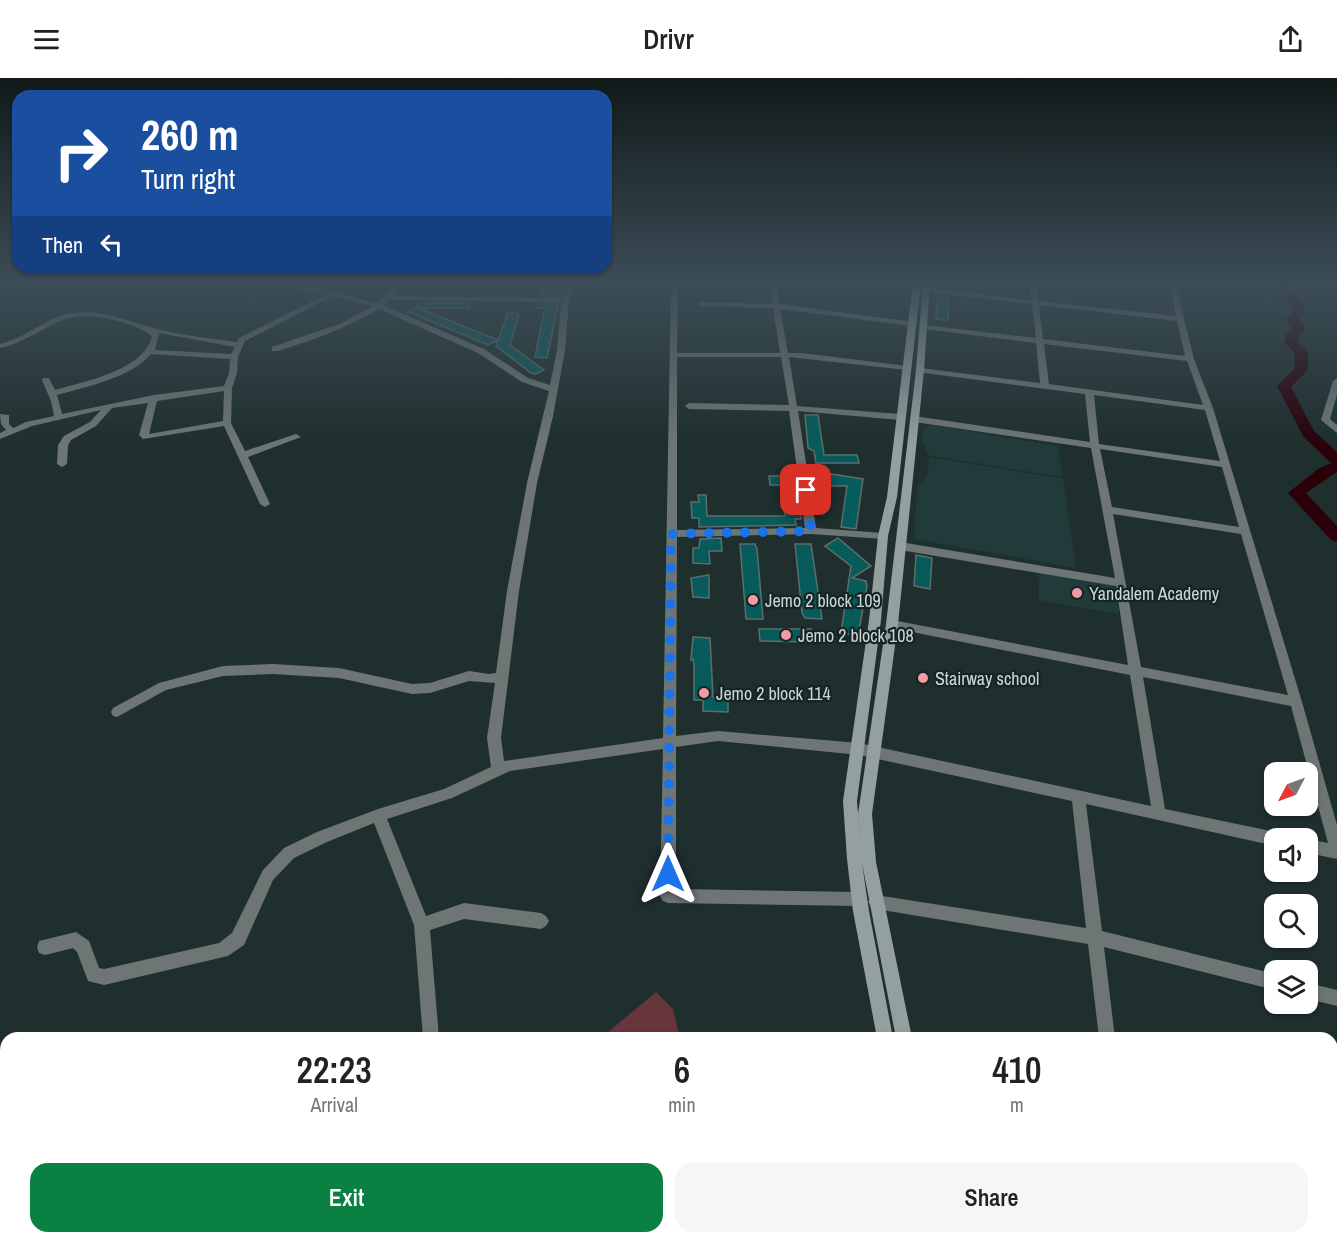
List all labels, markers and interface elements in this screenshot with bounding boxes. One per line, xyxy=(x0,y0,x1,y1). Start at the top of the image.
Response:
text: Drivr xyxy=(643,21,694,57)
icon: menu xyxy=(30,23,63,56)
icon: share xyxy=(1274,23,1307,56)
text: 260 m xyxy=(141,107,239,163)
icon: right xyxy=(42,114,120,192)
text: Turn right xyxy=(141,161,235,197)
icon: left xyxy=(95,228,128,261)
text: Then xyxy=(42,230,83,260)
pin xyxy=(780,464,831,515)
icon: arrive xyxy=(789,473,822,506)
place label: Yandalem Academy xyxy=(1089,581,1220,606)
marker: Yandalem Academy xyxy=(1070,586,1084,600)
place label: Jemo 2 block 109 xyxy=(765,588,881,613)
marker: Jemo 2 block 109 xyxy=(746,593,760,607)
place label: Jemo 2 block 108 xyxy=(798,623,914,648)
marker: Jemo 2 block 108 xyxy=(779,628,793,642)
place label: Stairway school xyxy=(935,666,1039,691)
marker: Stairway school xyxy=(916,671,930,685)
place label: Jemo 2 block 114 xyxy=(716,681,831,706)
marker: Jemo 2 block 114 xyxy=(697,686,711,700)
north arrow xyxy=(1264,762,1318,816)
map controls xyxy=(1264,762,1318,1014)
button: sound xyxy=(1264,828,1318,882)
position arrow xyxy=(636,842,700,906)
button: search xyxy=(1264,894,1318,948)
button: layers xyxy=(1264,960,1318,1014)
text: 22:23 xyxy=(297,1046,372,1094)
text: 6 xyxy=(674,1046,690,1094)
text: 410 xyxy=(992,1046,1041,1094)
text: Arrival xyxy=(310,1091,358,1118)
text: min xyxy=(668,1091,696,1118)
text: m xyxy=(1010,1091,1024,1118)
button: Exit xyxy=(30,1163,663,1232)
button: Share xyxy=(675,1163,1308,1232)

